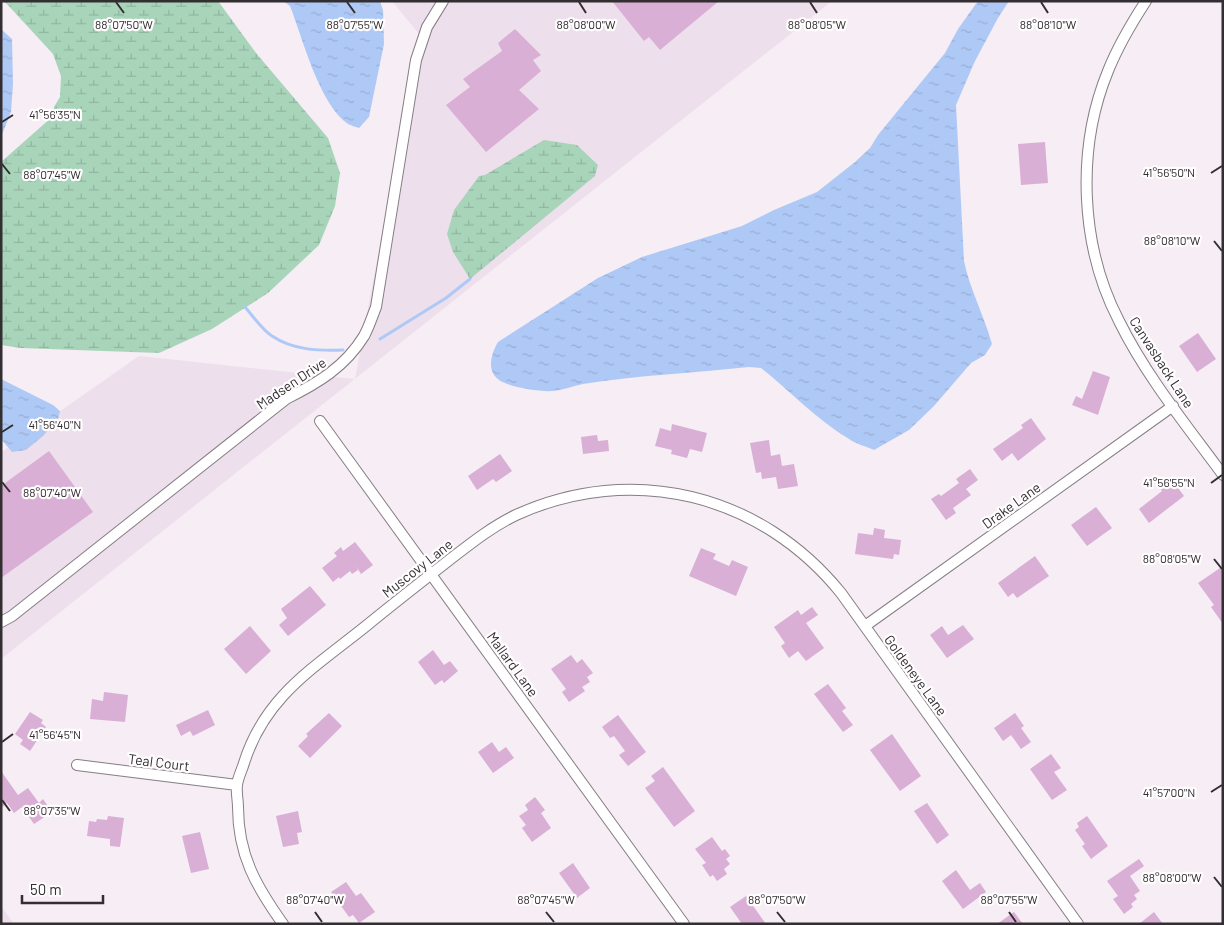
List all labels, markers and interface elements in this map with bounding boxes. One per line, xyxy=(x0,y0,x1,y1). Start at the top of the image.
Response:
text: 88°07'50"W xyxy=(95,17,153,31)
text: 88°07'55"W xyxy=(326,17,384,31)
text: 88°08'00"W xyxy=(557,17,616,31)
text: 88°08'05"W xyxy=(788,17,847,31)
text: 88°08'10"W xyxy=(1020,17,1077,31)
text: 41°56'35"N xyxy=(29,107,81,121)
text: 41°56'50"N xyxy=(1143,165,1195,179)
text: 88°07'45"W xyxy=(23,167,81,181)
text: 88°08'10"W xyxy=(1144,233,1201,247)
street label: Canvasback Lane xyxy=(1126,313,1198,411)
street label: Madsen Drive xyxy=(253,353,329,413)
text: 41°56'40"N xyxy=(29,417,81,431)
text: 41°56'55"N xyxy=(1143,475,1195,489)
street label: Drake Lane xyxy=(979,478,1043,532)
text: 88°07'40"W xyxy=(23,485,82,499)
street label: Muscovy Lane xyxy=(378,535,456,601)
text: 88°08'05"W xyxy=(1143,551,1202,565)
street label: Mallard Lane xyxy=(484,628,542,700)
street label: Goldeneye Lane xyxy=(881,631,951,719)
text: 41°56'45"N xyxy=(29,727,81,741)
street label: Teal Court xyxy=(127,750,191,774)
text: 41°57'00"N xyxy=(1143,785,1195,799)
text: 88°07'35"W xyxy=(23,803,81,817)
text: 88°08'00"W xyxy=(1143,870,1202,884)
scale bar xyxy=(22,872,104,904)
text: 50 m xyxy=(30,880,62,898)
text: 88°07'40"W xyxy=(286,892,345,906)
text: 88°07'45"W xyxy=(517,892,575,906)
text: 88°07'50"W xyxy=(748,892,806,906)
text: 88°07'55"W xyxy=(980,892,1038,906)

